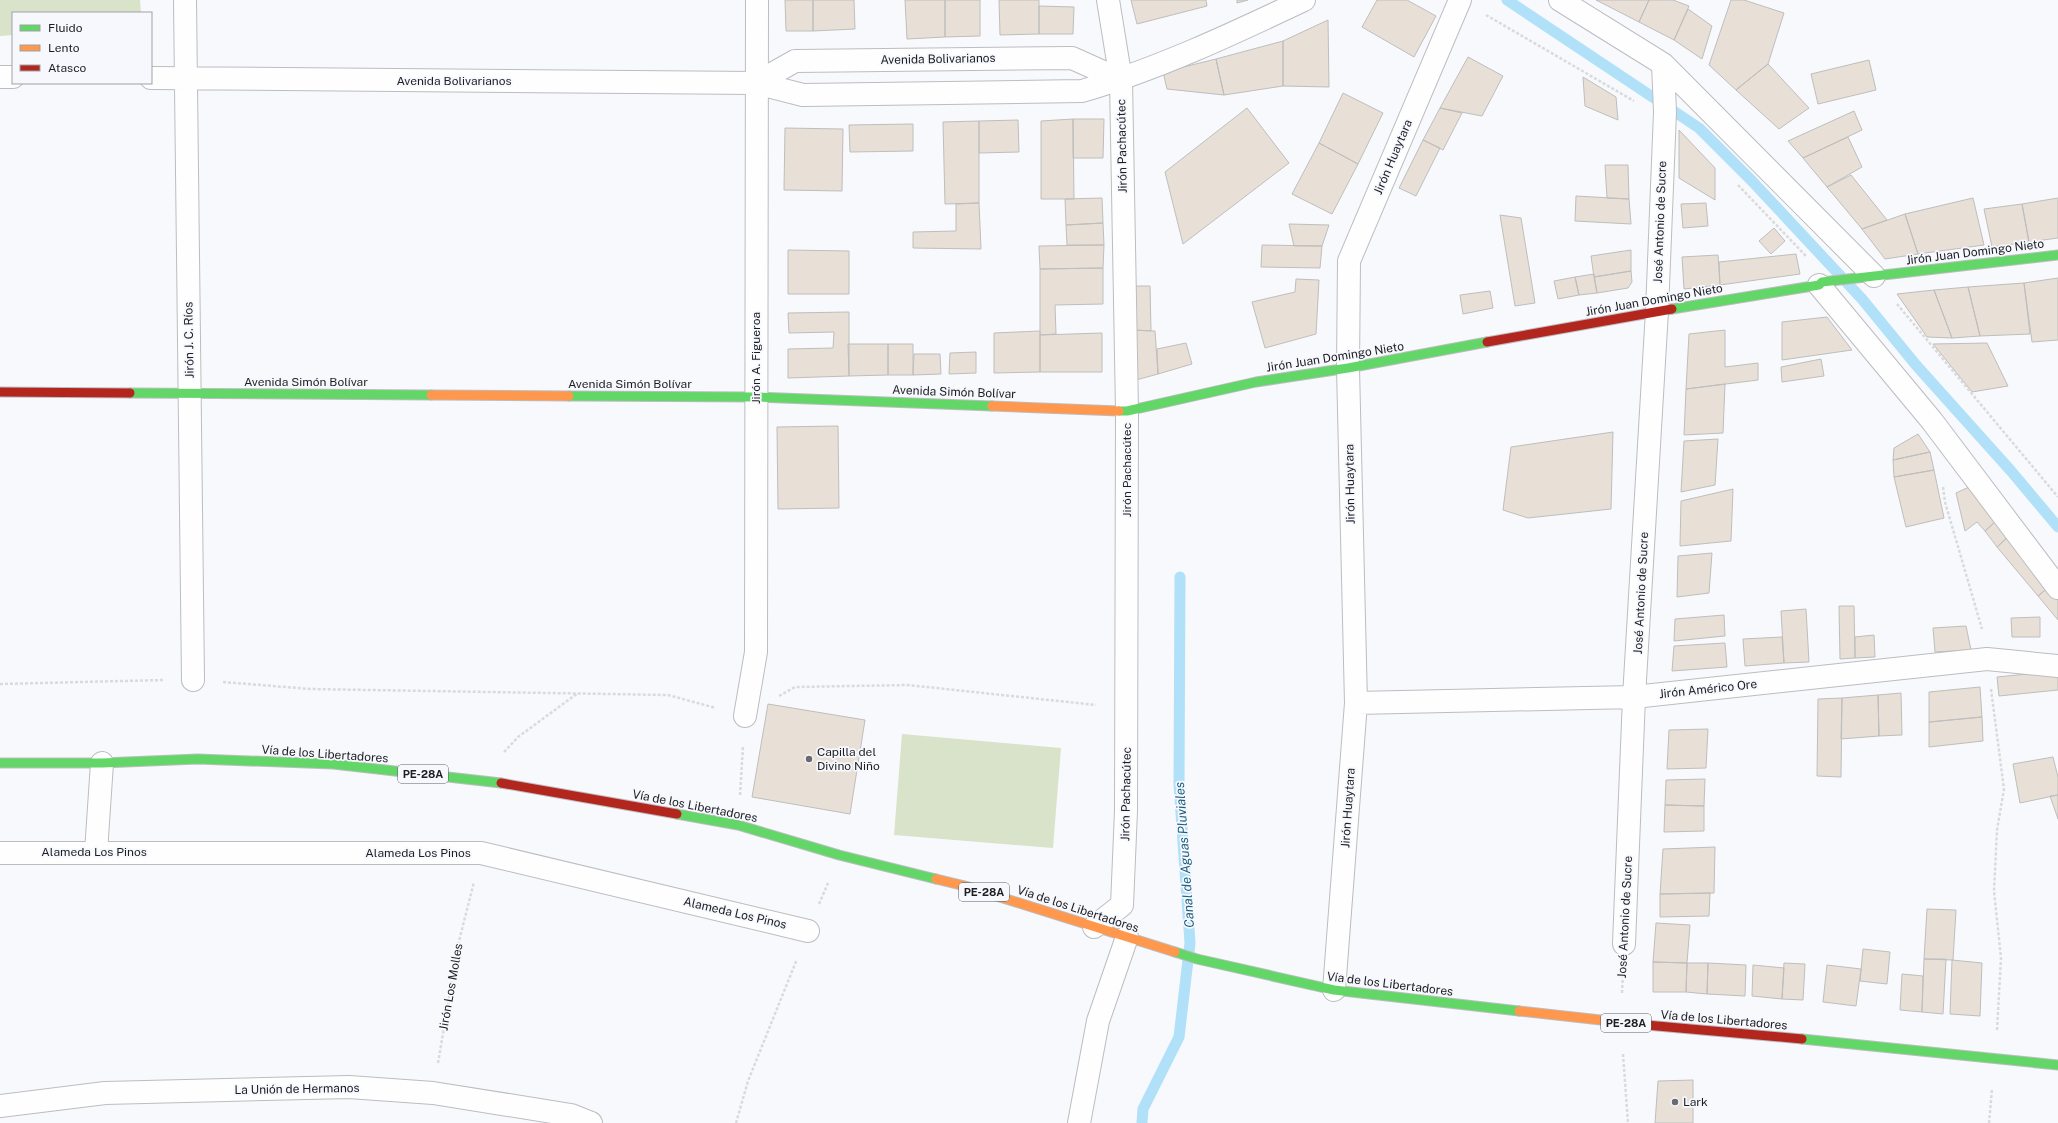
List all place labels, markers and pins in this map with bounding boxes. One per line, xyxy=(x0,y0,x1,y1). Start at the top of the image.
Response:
place label: Capilla del Divino Niño xyxy=(817,745,880,773)
marker: Capilla del Divino Niño xyxy=(804,754,814,764)
place label: Lark xyxy=(1683,1095,1708,1109)
marker: Lark xyxy=(1670,1097,1680,1107)

